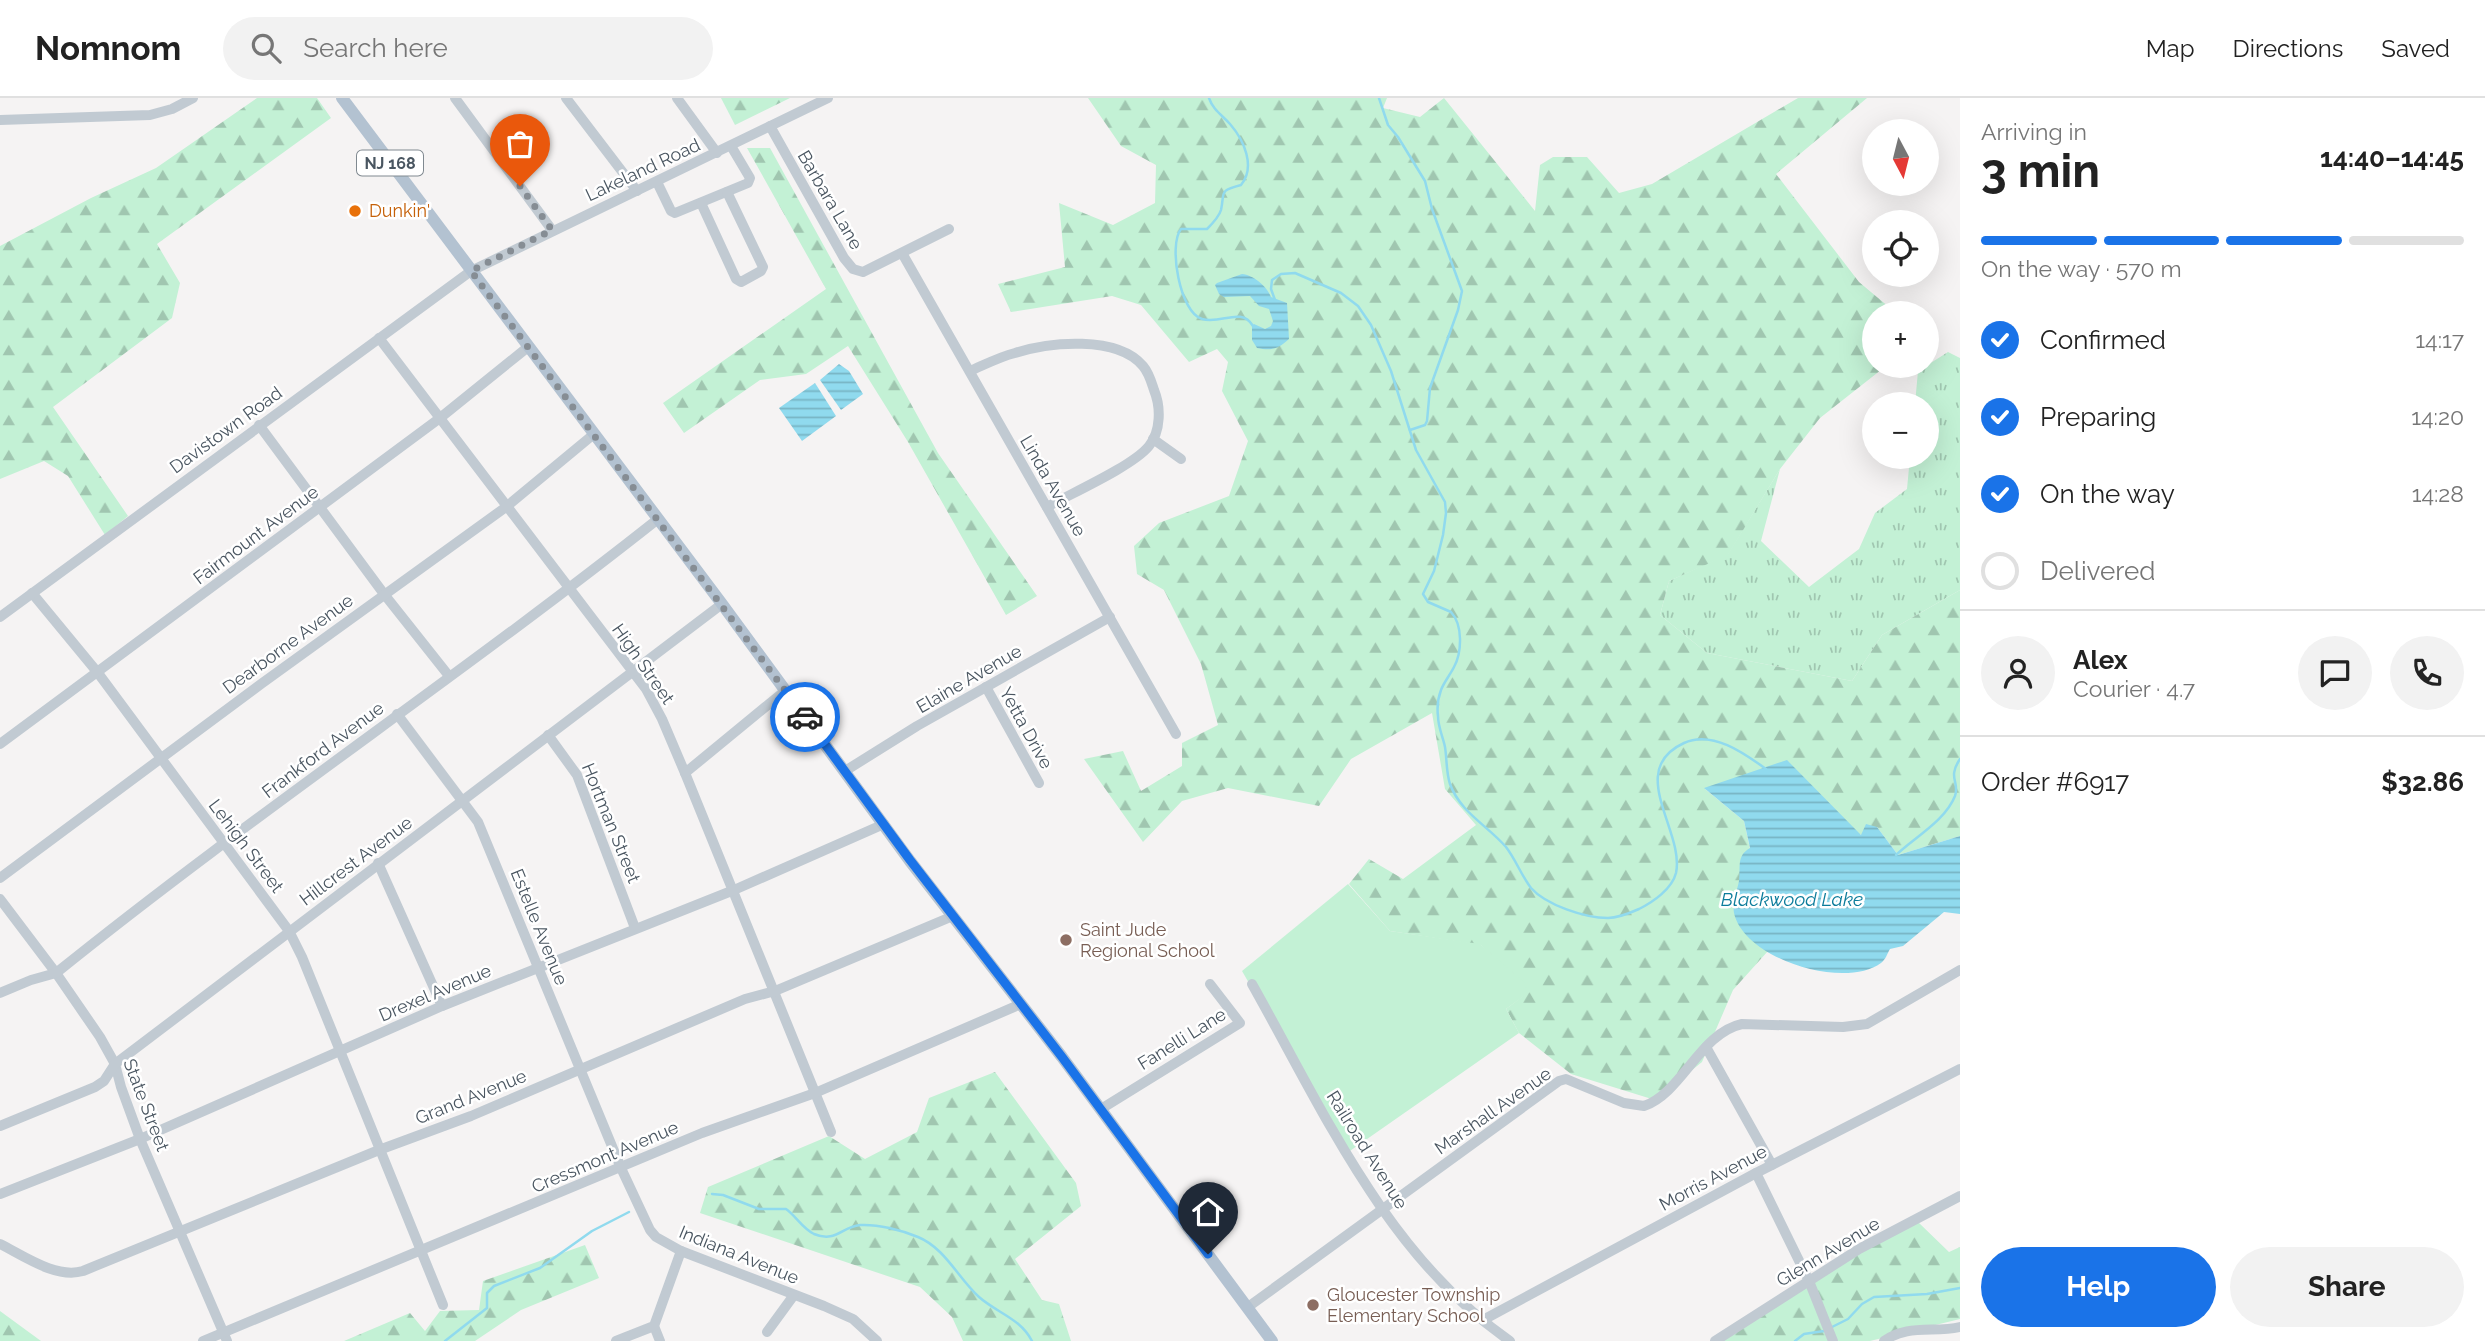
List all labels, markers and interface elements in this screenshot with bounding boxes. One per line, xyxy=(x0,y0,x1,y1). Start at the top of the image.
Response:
search box xyxy=(223,17,713,80)
text: Nomnom xyxy=(35,29,181,68)
icon: search xyxy=(247,29,285,67)
text: Search here xyxy=(303,33,448,63)
text: Map xyxy=(2146,34,2195,63)
text: Directions xyxy=(2233,34,2343,63)
text: Saved xyxy=(2381,34,2450,63)
pin xyxy=(490,114,550,186)
text: Arriving in xyxy=(1981,118,2087,145)
north arrow xyxy=(1862,119,1939,196)
map controls xyxy=(1862,119,1939,469)
icon: bag xyxy=(501,125,539,163)
street label: Lakeland Road xyxy=(582,134,703,205)
text: 14:40–14:45 xyxy=(2320,143,2464,173)
text: 3 min xyxy=(1981,144,2100,198)
street label: Barbara Lane xyxy=(794,146,868,253)
road number: NJ 168 xyxy=(357,151,423,176)
place label: Dunkin' xyxy=(369,200,430,221)
marker: Dunkin' xyxy=(347,203,363,219)
button: locate xyxy=(1862,210,1939,287)
text: On the way · 570 m xyxy=(1981,255,2182,282)
button: + xyxy=(1862,301,1939,378)
icon: check xyxy=(1981,321,2019,359)
text: Confirmed xyxy=(2040,325,2166,355)
text: 14:17 xyxy=(2415,326,2464,353)
street label: Davistown Road xyxy=(165,382,286,477)
button: − xyxy=(1862,392,1939,469)
icon: check xyxy=(1981,398,2019,436)
text: Preparing xyxy=(2040,402,2156,432)
text: 14:20 xyxy=(2411,403,2464,430)
street label: Linda Avenue xyxy=(1016,432,1091,540)
icon: check xyxy=(1981,475,2019,513)
text: On the way xyxy=(2040,479,2175,509)
text: 14:28 xyxy=(2412,480,2464,507)
street label: Fairmount Avenue xyxy=(189,481,323,588)
text: Delivered xyxy=(2040,556,2155,586)
street label: Dearborne Avenue xyxy=(218,589,357,698)
street label: High Street xyxy=(608,619,679,708)
button: person xyxy=(1981,636,2055,710)
button: chat xyxy=(2298,636,2372,710)
button: phone xyxy=(2390,636,2464,710)
street label: Elaine Avenue xyxy=(912,640,1025,717)
text: Alex xyxy=(2073,645,2128,675)
text: Courier · 4.7 xyxy=(2073,675,2195,702)
courier xyxy=(770,682,840,752)
street label: Yetta Drive xyxy=(995,683,1058,773)
street label: Frankford Avenue xyxy=(258,697,388,802)
icon: car xyxy=(786,698,824,736)
street label: Hortman Street xyxy=(578,760,645,886)
text: Order #6917 xyxy=(1981,767,2129,797)
text: $32.86 xyxy=(2381,767,2464,797)
street label: Lehigh Street xyxy=(204,795,288,896)
street label: Hillcrest Avenue xyxy=(295,811,416,910)
street label: Estelle Avenue xyxy=(507,866,573,988)
water label: Blackwood Lake xyxy=(1721,888,1863,910)
place label: Saint Jude Regional School xyxy=(1080,919,1215,961)
marker: Saint Jude Regional School xyxy=(1058,932,1074,948)
street label: Drexel Avenue xyxy=(376,959,494,1026)
street label: Fanelli Lane xyxy=(1134,1003,1230,1074)
street label: State Street xyxy=(119,1056,174,1154)
street label: Marshall Avenue xyxy=(1430,1062,1555,1159)
street label: Grand Avenue xyxy=(412,1065,530,1128)
street label: Railroad Avenue xyxy=(1323,1087,1412,1213)
street label: Cressmont Avenue xyxy=(528,1116,682,1197)
street label: Morris Avenue xyxy=(1655,1140,1771,1215)
pin xyxy=(1178,1182,1238,1254)
icon: home xyxy=(1189,1193,1227,1231)
street label: Glenn Avenue xyxy=(1772,1212,1883,1291)
street label: Indiana Avenue xyxy=(676,1221,803,1288)
button: Help xyxy=(1981,1247,2216,1327)
button: Share xyxy=(2230,1247,2464,1327)
place label: Gloucester Township Elementary School xyxy=(1327,1284,1500,1326)
marker: Gloucester Township Elementary School xyxy=(1305,1297,1321,1313)

